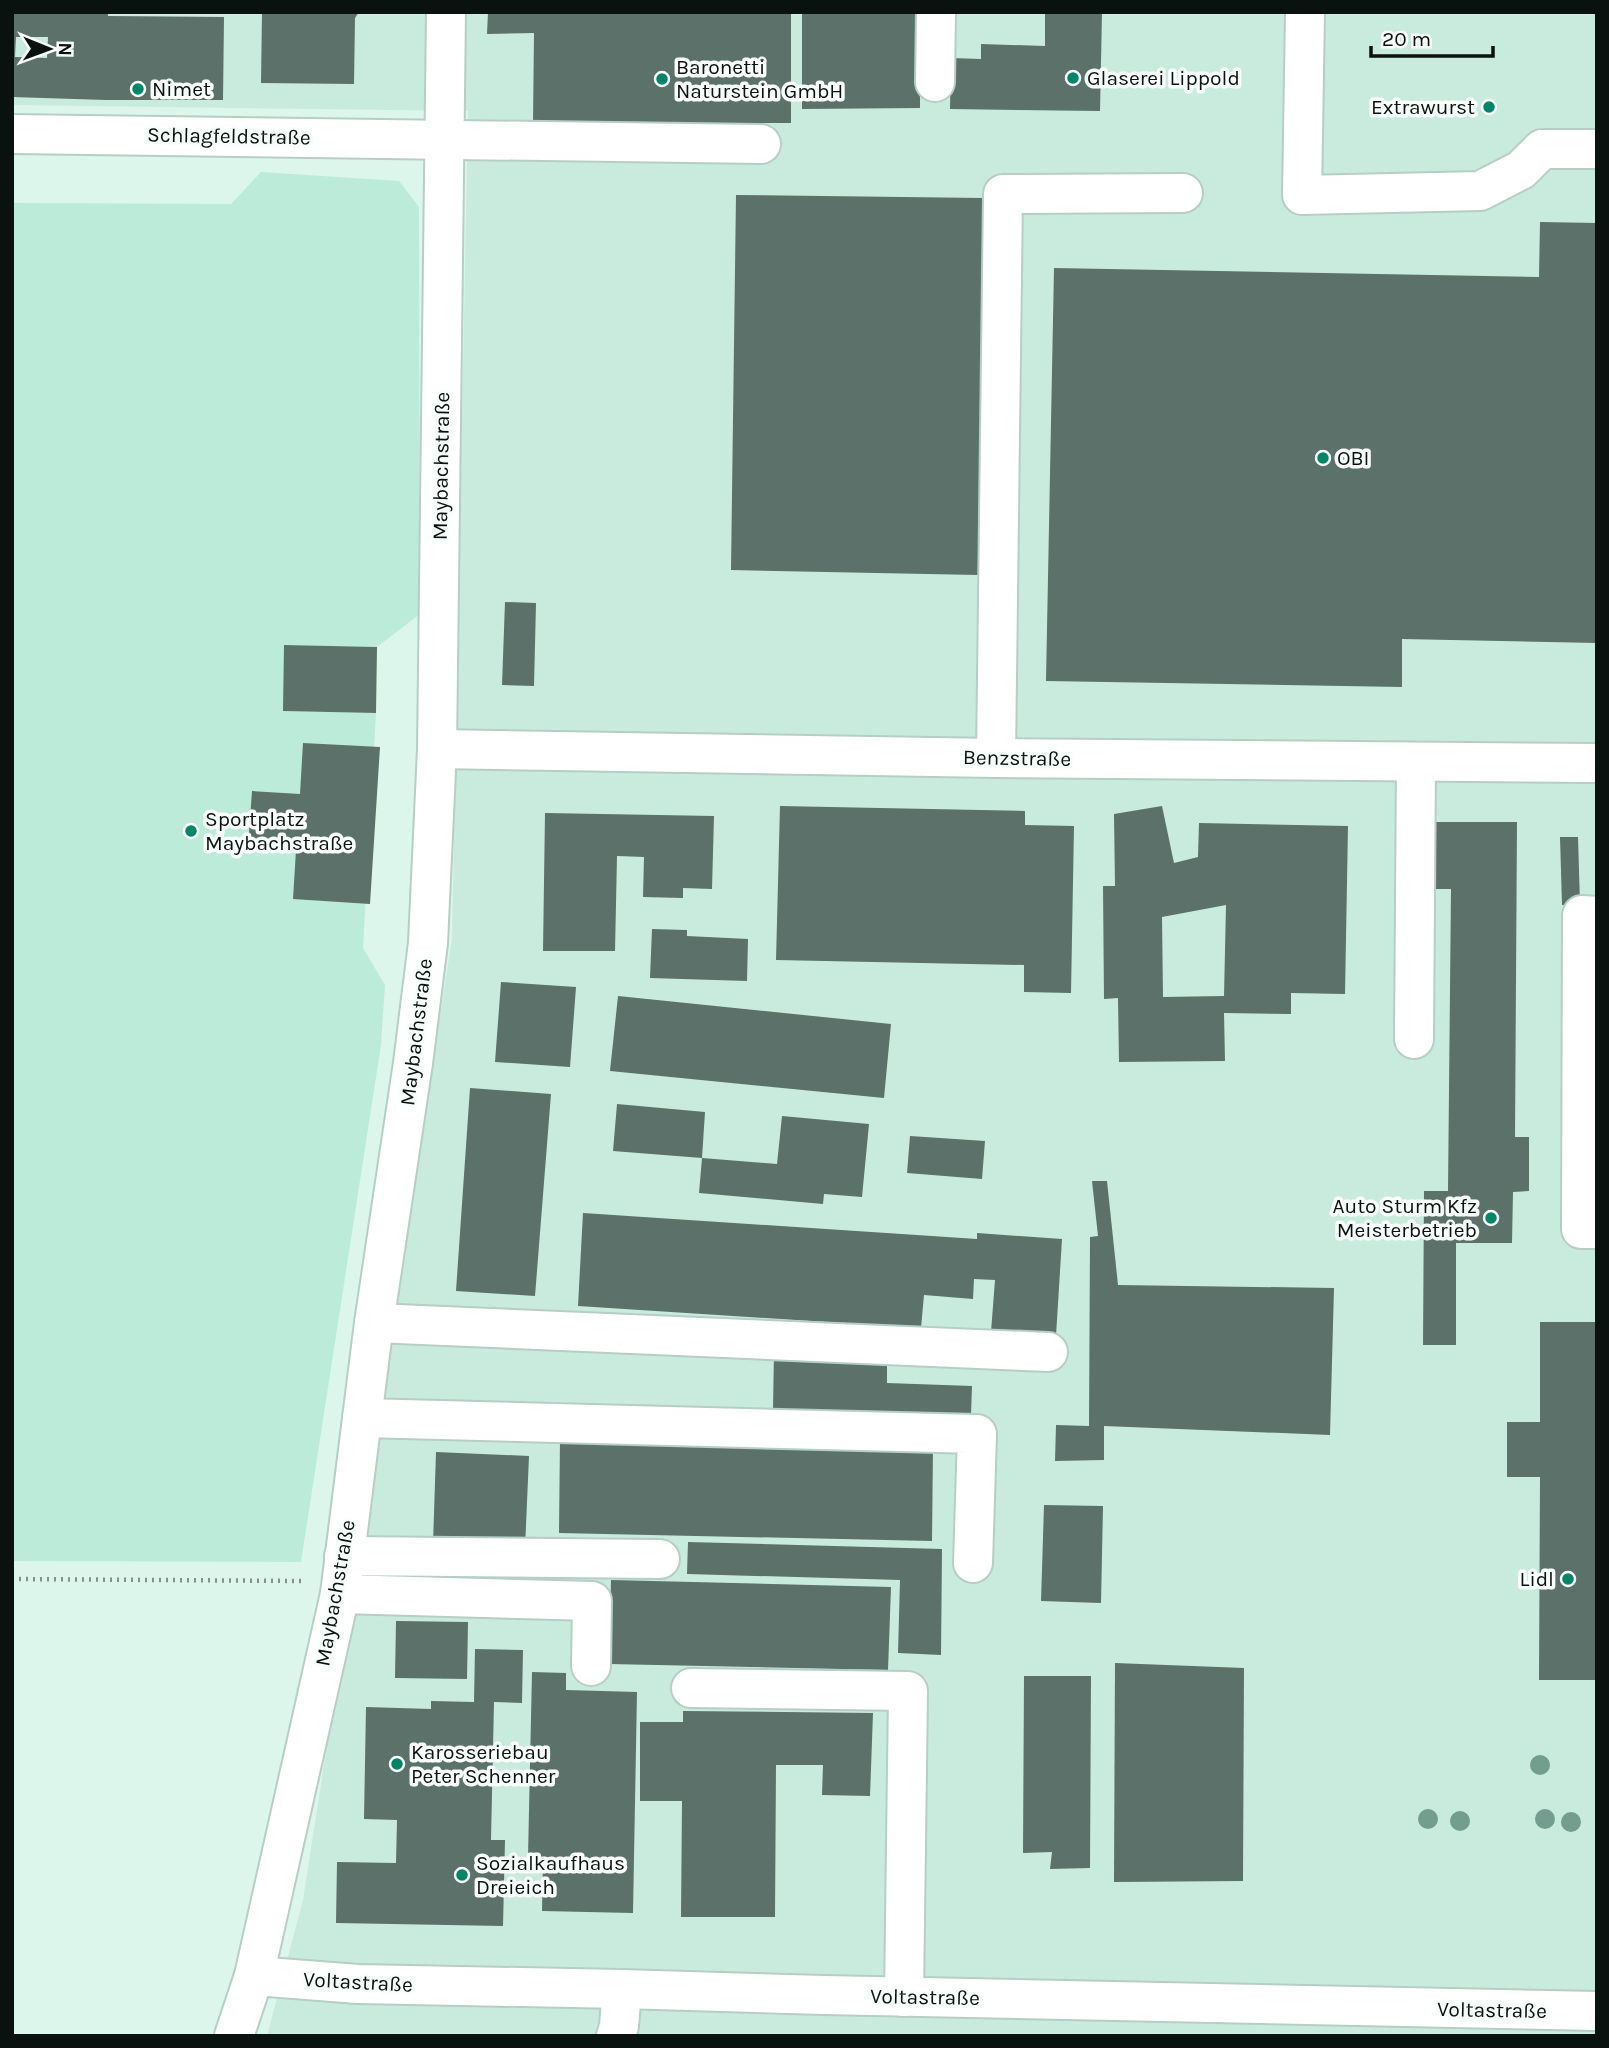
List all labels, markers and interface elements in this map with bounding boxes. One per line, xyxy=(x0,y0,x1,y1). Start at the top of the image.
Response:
north arrow xyxy=(14,14,84,84)
scale bar xyxy=(1371,14,1494,58)
text: 20 m xyxy=(1382,27,1431,51)
text: N xyxy=(54,42,76,56)
place label: Baronetti Naturstein GmbH xyxy=(676,55,843,103)
place label: Glaserei Lippold xyxy=(1087,66,1240,90)
marker: Glaserei Lippold xyxy=(1065,70,1081,86)
marker: Baronetti Naturstein GmbH xyxy=(654,71,670,87)
place label: Nimet xyxy=(152,77,211,101)
marker: Nimet xyxy=(130,81,146,97)
place label: Extrawurst xyxy=(1371,95,1475,119)
marker: Extrawurst xyxy=(1481,99,1497,115)
street label: Schlagfeldstraße xyxy=(147,123,311,149)
street label: Maybachstraße xyxy=(428,392,454,540)
place label: OBI xyxy=(1337,446,1370,470)
marker: OBI xyxy=(1315,450,1331,466)
street label: Benzstraße xyxy=(963,745,1071,771)
place label: Sportplatz Maybachstraße xyxy=(205,807,353,855)
marker: Sportplatz Maybachstraße xyxy=(183,823,199,839)
street label: Maybachstraße xyxy=(395,957,437,1107)
place label: Auto Sturm Kfz Meisterbetrieb xyxy=(1332,1194,1477,1242)
marker: Auto Sturm Kfz Meisterbetrieb xyxy=(1483,1210,1499,1226)
street label: Maybachstraße xyxy=(310,1518,360,1668)
place label: Lidl xyxy=(1520,1567,1554,1591)
marker: Lidl xyxy=(1560,1571,1576,1587)
place label: Karosseriebau Peter Schenner xyxy=(411,1740,556,1788)
marker: Karosseriebau Peter Schenner xyxy=(389,1756,405,1772)
place label: Sozialkaufhaus Dreieich xyxy=(476,1851,625,1899)
marker: Sozialkaufhaus Dreieich xyxy=(454,1867,470,1883)
street label: Voltastraße xyxy=(303,1967,413,1997)
street label: Voltastraße xyxy=(870,1984,980,2010)
street label: Voltastraße xyxy=(1437,1997,1547,2023)

